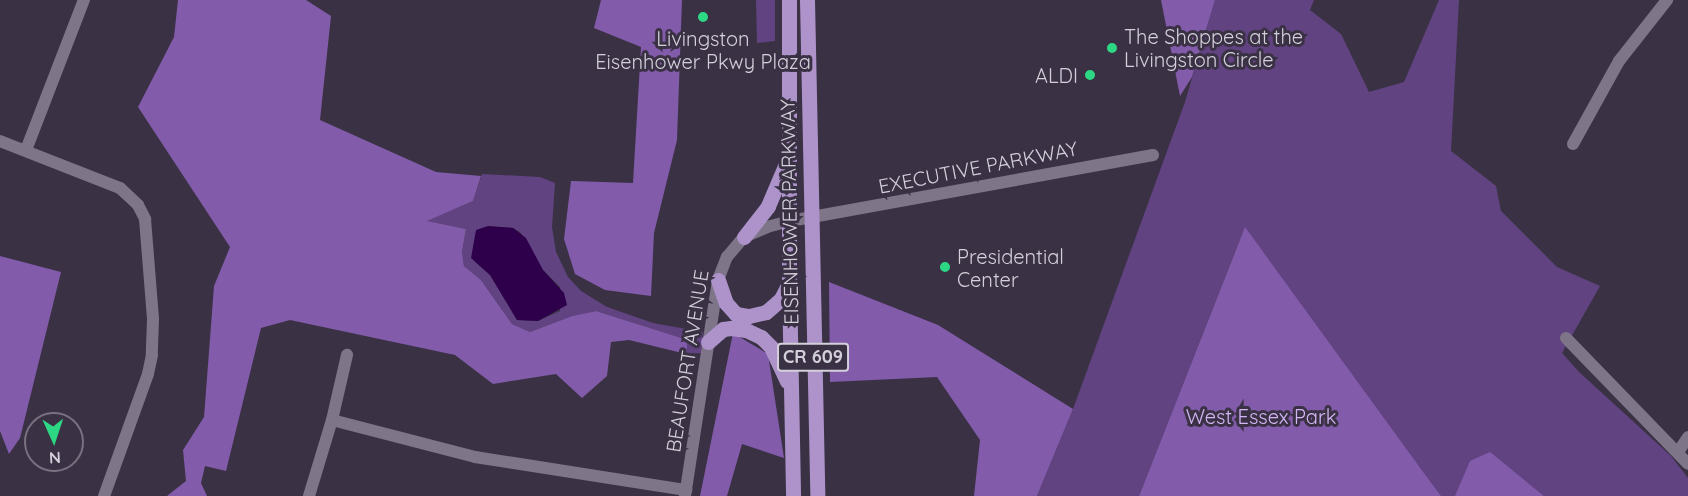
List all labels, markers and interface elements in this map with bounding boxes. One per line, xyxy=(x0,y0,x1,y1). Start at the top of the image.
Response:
marker: Livingston Eisenhower Pkwy Plaza xyxy=(696,10,710,24)
place label: The Shoppes at the Livingston Circle xyxy=(1124,24,1303,71)
place label: Livingston Eisenhower Pkwy Plaza xyxy=(595,27,811,74)
marker: The Shoppes at the Livingston Circle xyxy=(1105,41,1119,55)
place label: ALDI xyxy=(1035,63,1078,87)
marker: ALDI xyxy=(1083,68,1097,82)
street label: EISENHOWER PARKWAY xyxy=(775,99,803,325)
street label: EXECUTIVE PARKWAY xyxy=(876,136,1080,198)
place label: Presidential Center xyxy=(957,244,1064,291)
marker: Presidential Center xyxy=(938,260,952,274)
street label: BEAUFORT AVENUE xyxy=(661,268,713,454)
road number: CR 609 xyxy=(777,342,849,372)
park label: West Essex Park xyxy=(1186,404,1336,428)
north arrow xyxy=(24,412,84,472)
text: N xyxy=(48,448,61,468)

